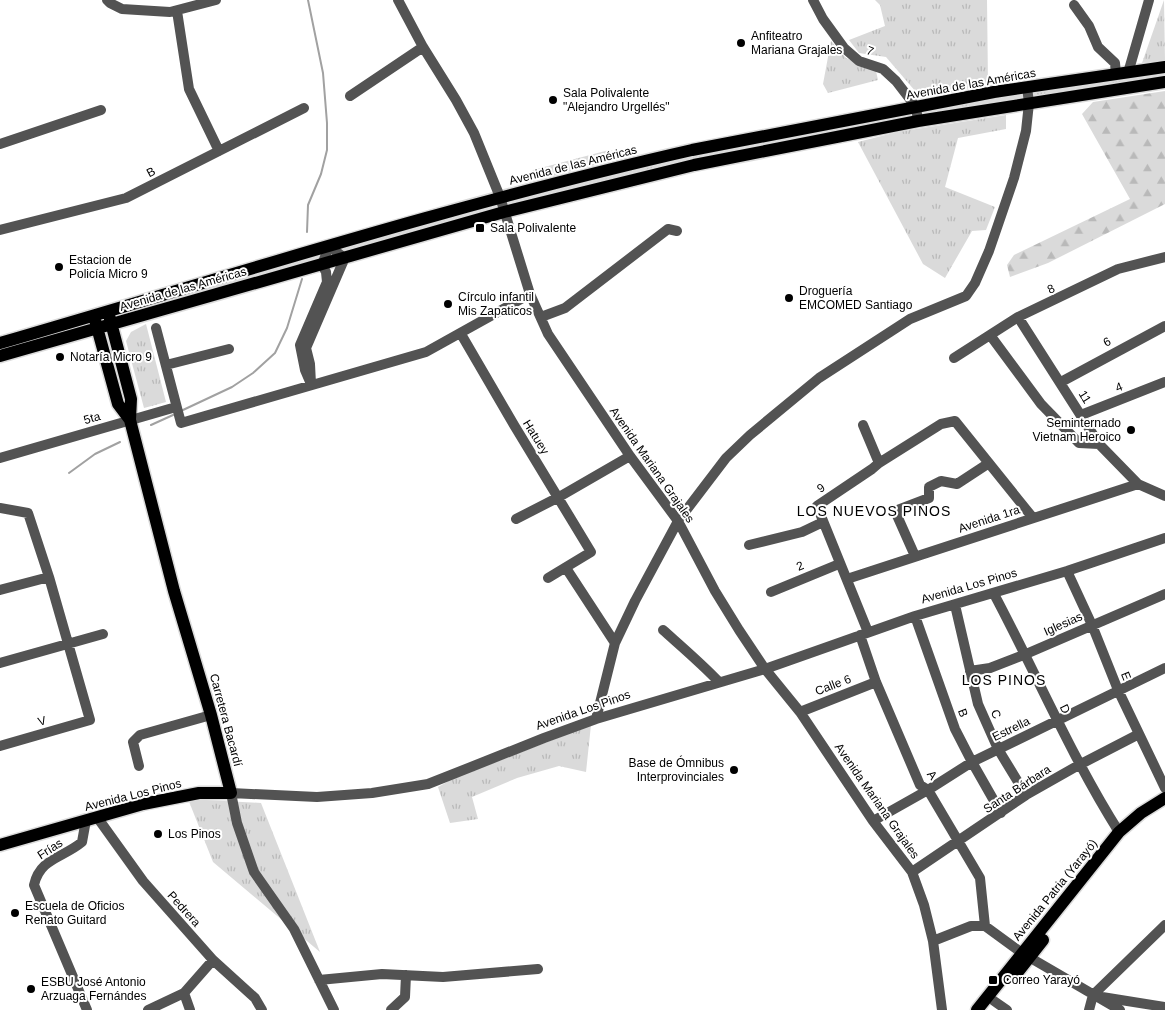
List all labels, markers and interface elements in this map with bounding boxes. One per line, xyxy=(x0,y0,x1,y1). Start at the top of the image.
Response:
place label: Anfiteatro Mariana Grajales xyxy=(751,29,842,57)
marker: Anfiteatro Mariana Grajales xyxy=(735,37,747,49)
street label: 7 xyxy=(864,43,876,59)
street label: Avenida de las Américas xyxy=(905,66,1037,102)
place label: Sala Polivalente "Alejandro Urgellés" xyxy=(563,86,670,114)
marker: Sala Polivalente "Alejandro Urgellés" xyxy=(547,94,559,106)
street label: Avenida de las Américas xyxy=(508,142,638,188)
street label: B xyxy=(144,164,158,180)
place label: Sala Polivalente xyxy=(490,221,576,235)
marker: Sala Polivalente xyxy=(474,222,486,234)
place label: Estacion de Policía Micro 9 xyxy=(69,253,148,281)
marker: Estacion de Policía Micro 9 xyxy=(53,261,65,273)
street label: Avenida de las Américas xyxy=(118,264,248,314)
street label: 8 xyxy=(1045,281,1057,297)
place label: Droguería EMCOMED Santiago xyxy=(799,284,913,312)
place label: Círculo infantil Mis Zapaticos xyxy=(458,290,534,318)
marker: Droguería EMCOMED Santiago xyxy=(783,292,795,304)
marker: Círculo infantil Mis Zapaticos xyxy=(442,298,454,310)
street label: 6 xyxy=(1101,334,1114,350)
place label: Notaría Micro 9 xyxy=(70,350,152,364)
marker: Notaría Micro 9 xyxy=(54,351,66,363)
street label: 4 xyxy=(1113,379,1125,395)
street label: 11 xyxy=(1076,388,1094,406)
street label: Avenida Mariana Grajales xyxy=(607,405,697,525)
street label: 5ta xyxy=(82,409,102,427)
place label: Seminternado Vietnam Heroico xyxy=(1033,416,1121,444)
street label: Hatuey xyxy=(520,417,552,457)
marker: Seminternado Vietnam Heroico xyxy=(1125,424,1137,436)
street label: 9 xyxy=(814,480,828,496)
street label: Avenida 1ra xyxy=(956,502,1022,536)
district label: LOS NUEVOS PINOS xyxy=(797,503,951,519)
street label: 2 xyxy=(794,558,806,574)
street label: Avenida Los Pinos xyxy=(919,566,1019,606)
street label: Iglesias xyxy=(1042,609,1084,639)
street label: E xyxy=(1118,670,1134,682)
street label: Carretera Bacardí xyxy=(207,672,245,769)
street label: Calle 6 xyxy=(813,672,853,698)
district label: LOS PINOS xyxy=(962,672,1046,688)
street label: Avenida Los Pinos xyxy=(534,687,632,733)
street label: D xyxy=(1057,702,1073,716)
street label: B xyxy=(955,707,971,719)
street label: C xyxy=(988,707,1004,721)
street label: V xyxy=(36,713,48,729)
street label: Estrella xyxy=(990,714,1032,744)
street label: Avenida Mariana Grajales xyxy=(832,741,922,861)
place label: Base de Ómnibus Interprovinciales xyxy=(629,755,724,784)
street label: Santa Bárbara xyxy=(981,762,1054,816)
marker: Base de Ómnibus Interprovinciales xyxy=(728,764,740,776)
street label: A xyxy=(924,768,940,782)
street label: Avenida Los Pinos xyxy=(83,776,183,814)
place label: Los Pinos xyxy=(168,827,221,841)
marker: Los Pinos xyxy=(152,828,164,840)
street label: Frías xyxy=(35,836,65,862)
street label: Avenida Patria (Yarayó) xyxy=(1010,837,1100,943)
street label: Pedrera xyxy=(165,888,204,930)
place label: Escuela de Oficios Renato Guitard xyxy=(25,899,124,927)
marker: Escuela de Oficios Renato Guitard xyxy=(9,907,21,919)
place label: Correo Yarayó xyxy=(1003,973,1080,987)
marker: Correo Yarayó xyxy=(987,974,999,986)
place label: ESBU José Antonio Arzuaga Fernándes xyxy=(41,975,146,1003)
marker: ESBU José Antonio Arzuaga Fernándes xyxy=(25,983,37,995)

